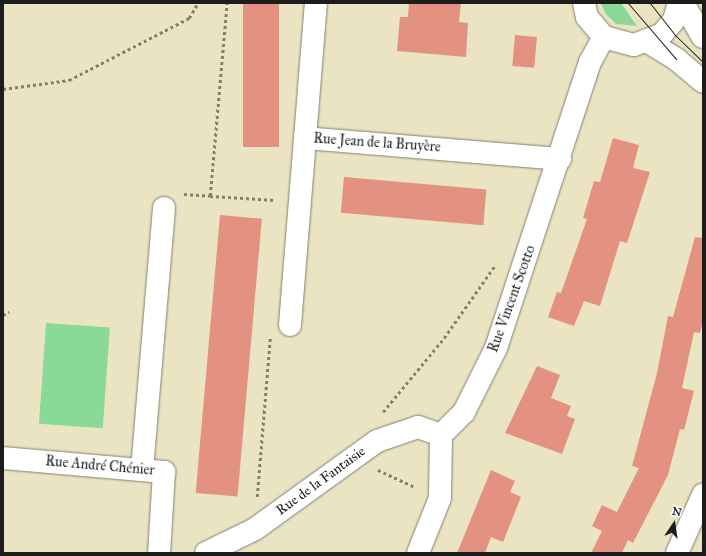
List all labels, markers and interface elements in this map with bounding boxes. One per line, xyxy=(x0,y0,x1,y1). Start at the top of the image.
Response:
street label: Rue Jean de la Bruyère xyxy=(313,130,441,156)
street label: Rue Vincent Scotto xyxy=(485,243,539,355)
street label: Rue de la Fantaisie xyxy=(273,443,369,519)
street label: Rue André Chénier xyxy=(45,453,155,479)
north arrow xyxy=(654,504,694,544)
text: N xyxy=(671,504,683,519)

